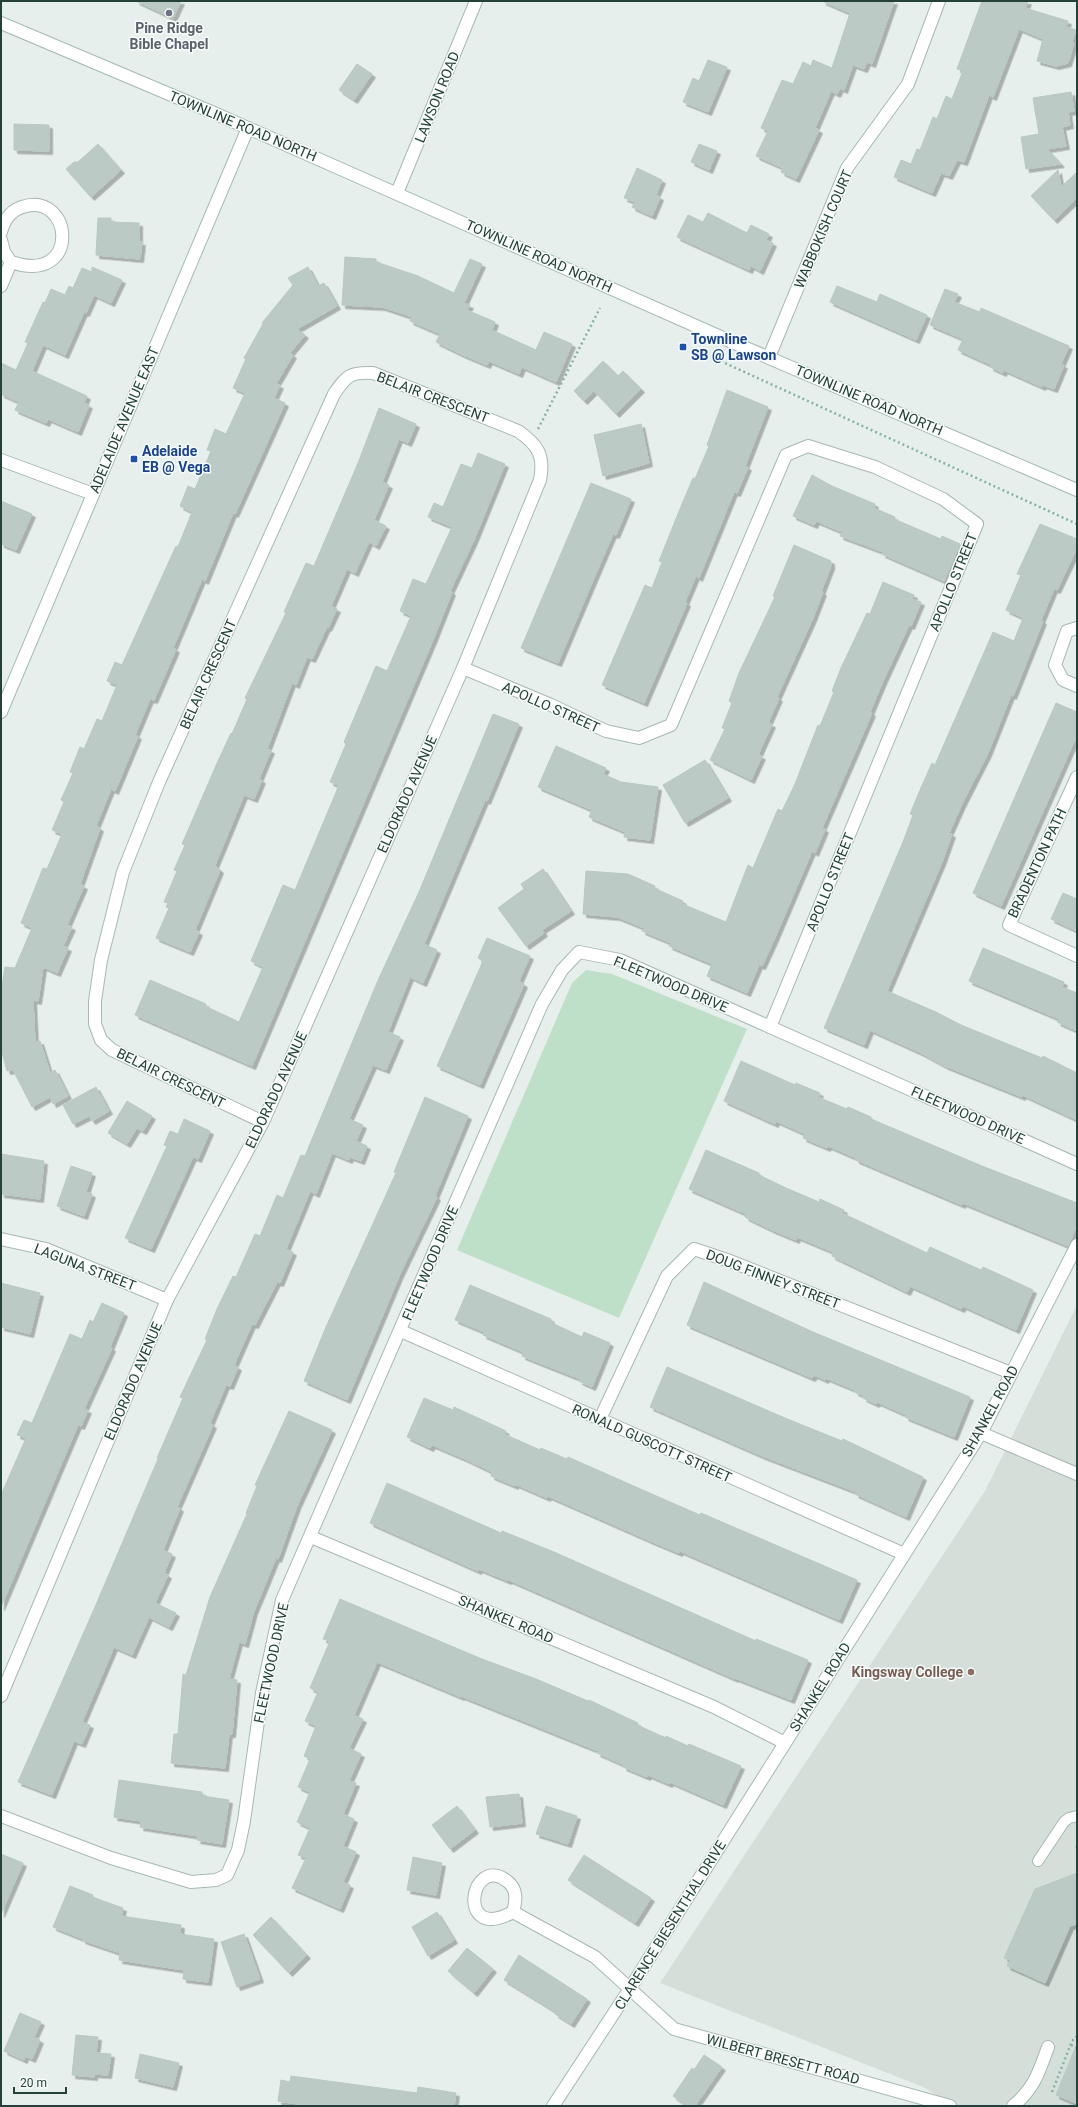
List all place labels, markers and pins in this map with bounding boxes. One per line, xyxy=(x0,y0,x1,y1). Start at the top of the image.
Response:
marker: Pine Ridge Bible Chapel xyxy=(164,8,174,18)
place label: Pine Ridge Bible Chapel xyxy=(130,20,208,52)
place label: Townline SB @ Lawson xyxy=(691,331,777,363)
marker: Townline SB @ Lawson xyxy=(678,342,688,352)
place label: Adelaide EB @ Vega xyxy=(142,443,211,475)
marker: Adelaide EB @ Vega xyxy=(129,454,139,464)
place label: Kingsway College xyxy=(852,1664,963,1680)
marker: Kingsway College xyxy=(966,1667,976,1677)

